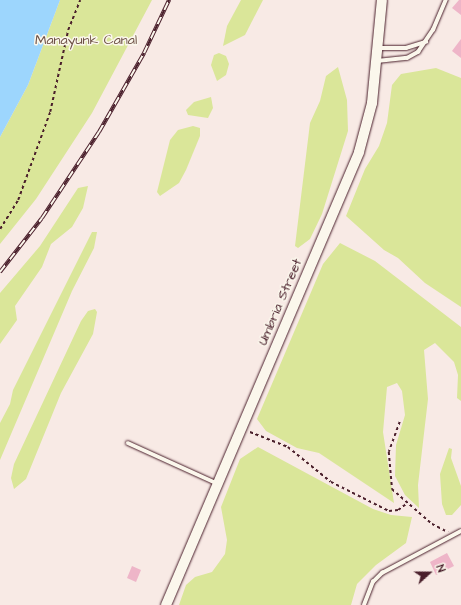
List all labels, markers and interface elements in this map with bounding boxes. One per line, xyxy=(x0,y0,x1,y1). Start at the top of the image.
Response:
park label: Manayunk Canal xyxy=(35,32,137,48)
street label: Umbria Street xyxy=(254,256,306,348)
north arrow xyxy=(409,553,449,593)
text: N xyxy=(432,563,449,574)

